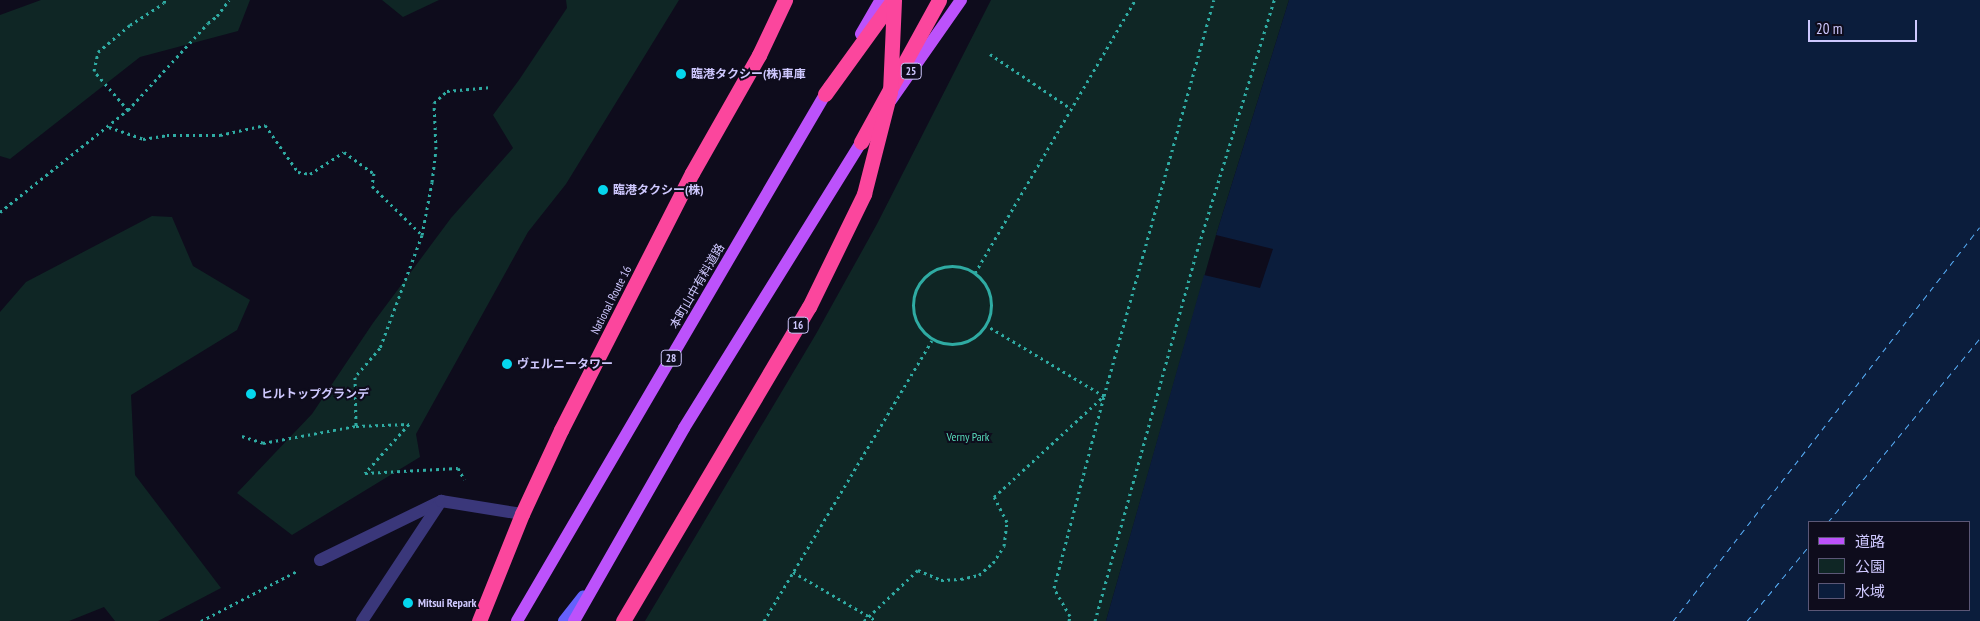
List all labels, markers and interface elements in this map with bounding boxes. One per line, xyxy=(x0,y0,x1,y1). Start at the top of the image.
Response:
scale bar xyxy=(1810,10,1919,42)
text: 20 m xyxy=(1816,19,1842,38)
road number: 25 xyxy=(900,62,922,80)
place label: 臨港タクシー(株)車庫 xyxy=(691,67,806,81)
marker: 臨港タクシー(株)車庫 xyxy=(675,68,687,80)
place label: 臨港タクシー(株) xyxy=(613,183,704,197)
marker: 臨港タクシー(株) xyxy=(597,184,609,196)
street label: 本町山中有料道路 xyxy=(667,241,727,331)
street label: National Route 16 xyxy=(588,263,634,337)
road number: 16 xyxy=(787,316,809,334)
road number: 28 xyxy=(660,349,682,366)
place label: ヴェルニータワー xyxy=(517,357,613,371)
marker: ヴェルニータワー xyxy=(501,358,513,370)
place label: ヒルトップグランデ xyxy=(261,387,369,401)
marker: ヒルトップグランデ xyxy=(245,388,257,400)
park label: Verny Park xyxy=(946,430,990,444)
legend xyxy=(1808,521,1970,611)
text: 道路 xyxy=(1855,532,1885,551)
text: 公園 xyxy=(1855,557,1885,576)
text: 水域 xyxy=(1855,582,1885,601)
place label: Mitsui Repark xyxy=(418,596,476,610)
marker: Mitsui Repark xyxy=(402,597,414,609)

